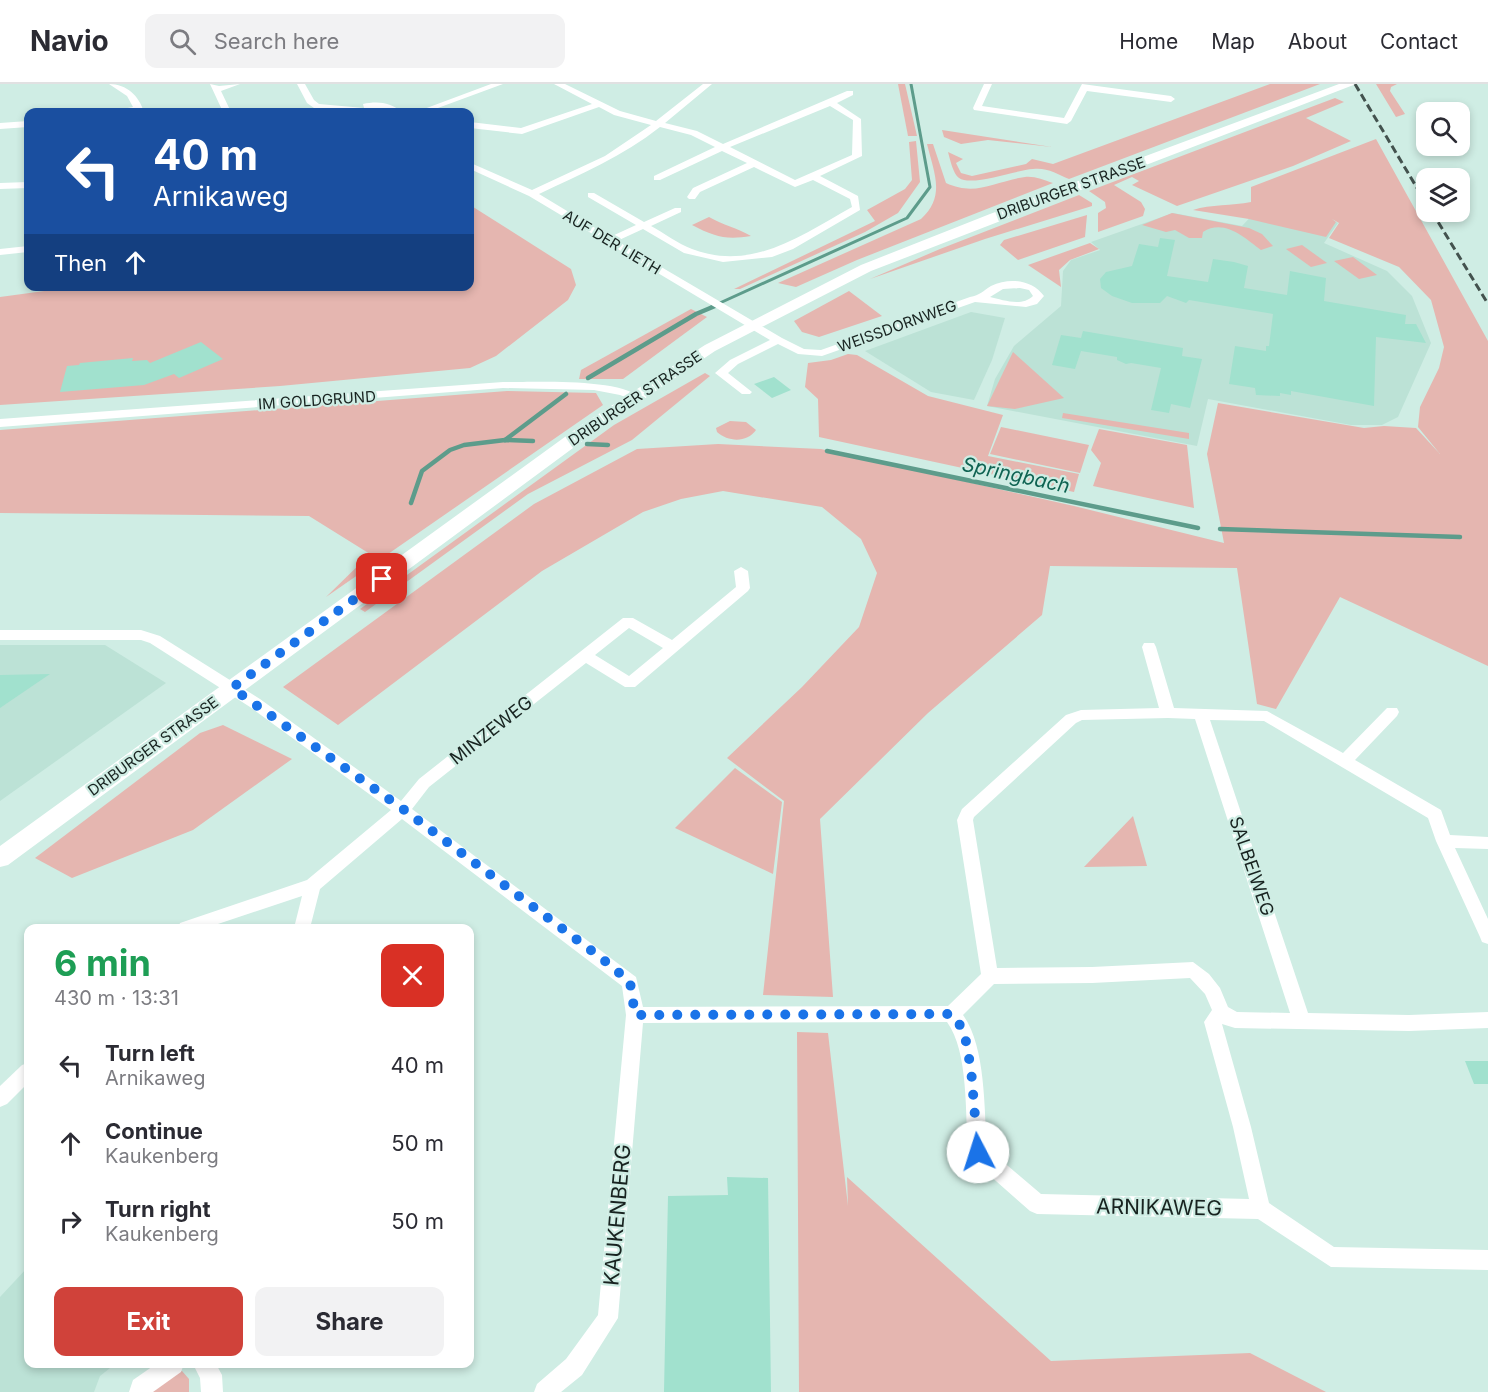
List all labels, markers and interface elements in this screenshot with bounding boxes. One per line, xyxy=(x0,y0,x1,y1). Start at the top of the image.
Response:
search box xyxy=(145,14,565,68)
text: Navio xyxy=(30,24,109,58)
icon: search xyxy=(166,25,199,58)
text: Search here xyxy=(214,28,339,54)
text: Home xyxy=(1119,29,1178,54)
text: Map xyxy=(1211,29,1255,54)
text: About xyxy=(1288,29,1347,54)
text: Contact xyxy=(1380,29,1458,54)
map controls xyxy=(1416,102,1470,222)
button: search xyxy=(1416,102,1470,156)
text: 40 m xyxy=(153,129,258,180)
icon: left xyxy=(54,132,132,210)
street label: DRIBURGER STRASSE xyxy=(994,152,1148,224)
button: layers xyxy=(1416,168,1470,222)
text: Arnikaweg xyxy=(153,180,289,213)
street label: AUF DER LIETH xyxy=(560,205,664,279)
icon: ahead xyxy=(119,246,152,279)
text: Then xyxy=(54,250,107,276)
street label: WEISSDORNWEG xyxy=(835,296,959,356)
street label: DRIBURGER STRASSE xyxy=(565,346,705,450)
street label: IM GOLDGRUND xyxy=(258,386,376,414)
water label: Springbach xyxy=(960,452,1072,498)
pin xyxy=(356,553,407,604)
icon: arrive xyxy=(365,562,398,595)
street label: MINZEWEG xyxy=(446,691,536,769)
street label: DRIBURGER STRASSE xyxy=(84,692,222,800)
street label: SALBEIWEG xyxy=(1225,814,1279,918)
text: 6 min xyxy=(54,941,151,985)
button: close xyxy=(381,944,444,1007)
text: 430 m · 13:31 xyxy=(54,986,179,1010)
text: Turn left xyxy=(105,1040,195,1066)
icon: left xyxy=(54,1049,87,1082)
text: 40 m xyxy=(390,1052,444,1078)
text: Arnikaweg xyxy=(105,1066,205,1090)
text: Continue xyxy=(105,1118,203,1144)
position arrow xyxy=(946,1120,1010,1184)
icon: ahead xyxy=(54,1127,87,1160)
text: 50 m xyxy=(391,1130,444,1156)
street label: KAUKENBERG xyxy=(598,1143,636,1287)
text: Kaukenberg xyxy=(105,1144,219,1168)
street label: ARNIKAWEG xyxy=(1096,1193,1222,1221)
text: Turn right xyxy=(105,1196,211,1222)
icon: right xyxy=(54,1205,87,1238)
text: 50 m xyxy=(391,1208,444,1234)
text: Kaukenberg xyxy=(105,1222,219,1246)
button: Exit xyxy=(54,1287,243,1356)
button: Share xyxy=(255,1287,444,1356)

